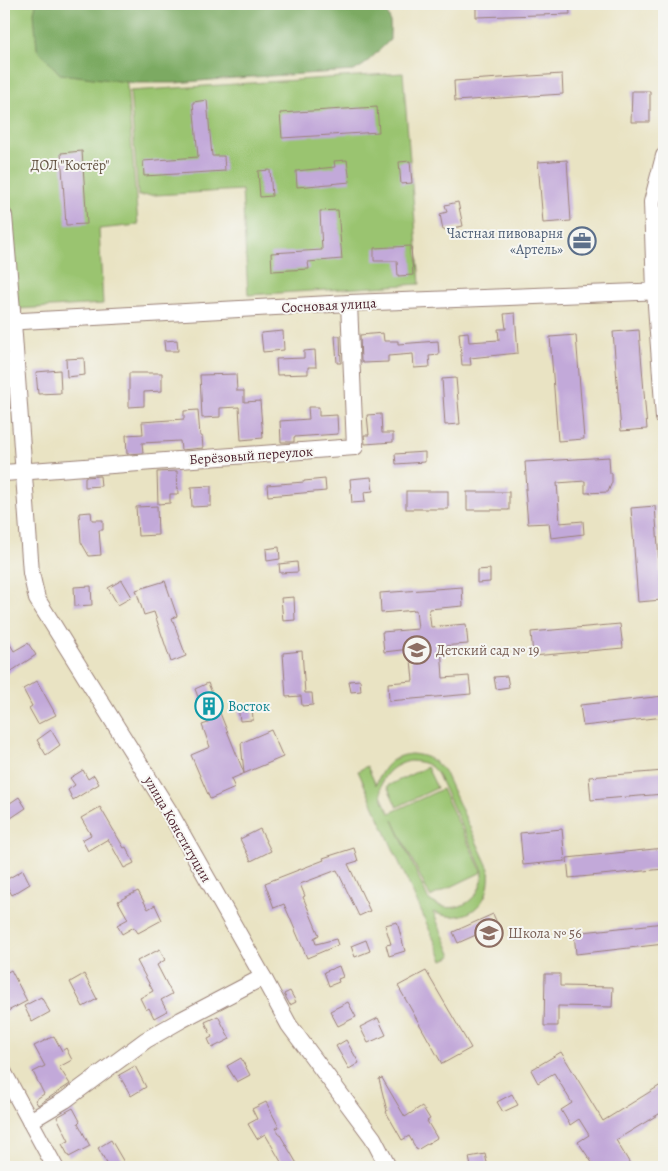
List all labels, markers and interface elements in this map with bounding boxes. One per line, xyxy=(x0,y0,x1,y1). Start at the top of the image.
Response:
park label: ДОЛ "Костёр" xyxy=(31,156,109,175)
place label: Частная пивоварня «Артель» xyxy=(447,224,563,259)
office icon: Частная пивоварня «Артель» xyxy=(567,226,597,256)
street label: Сосновая улица xyxy=(281,293,378,317)
street label: Берёзовый переулок xyxy=(188,442,314,469)
school or university icon: Детский сад № 19 xyxy=(402,635,432,665)
place label: Детский сад № 19 xyxy=(436,641,539,660)
building icon: Восток xyxy=(194,691,224,721)
place label: Восток xyxy=(228,697,270,716)
street label: улица Конституции xyxy=(139,772,216,886)
school or university icon: Школа № 56 xyxy=(474,918,504,948)
place label: Школа № 56 xyxy=(508,924,582,943)

